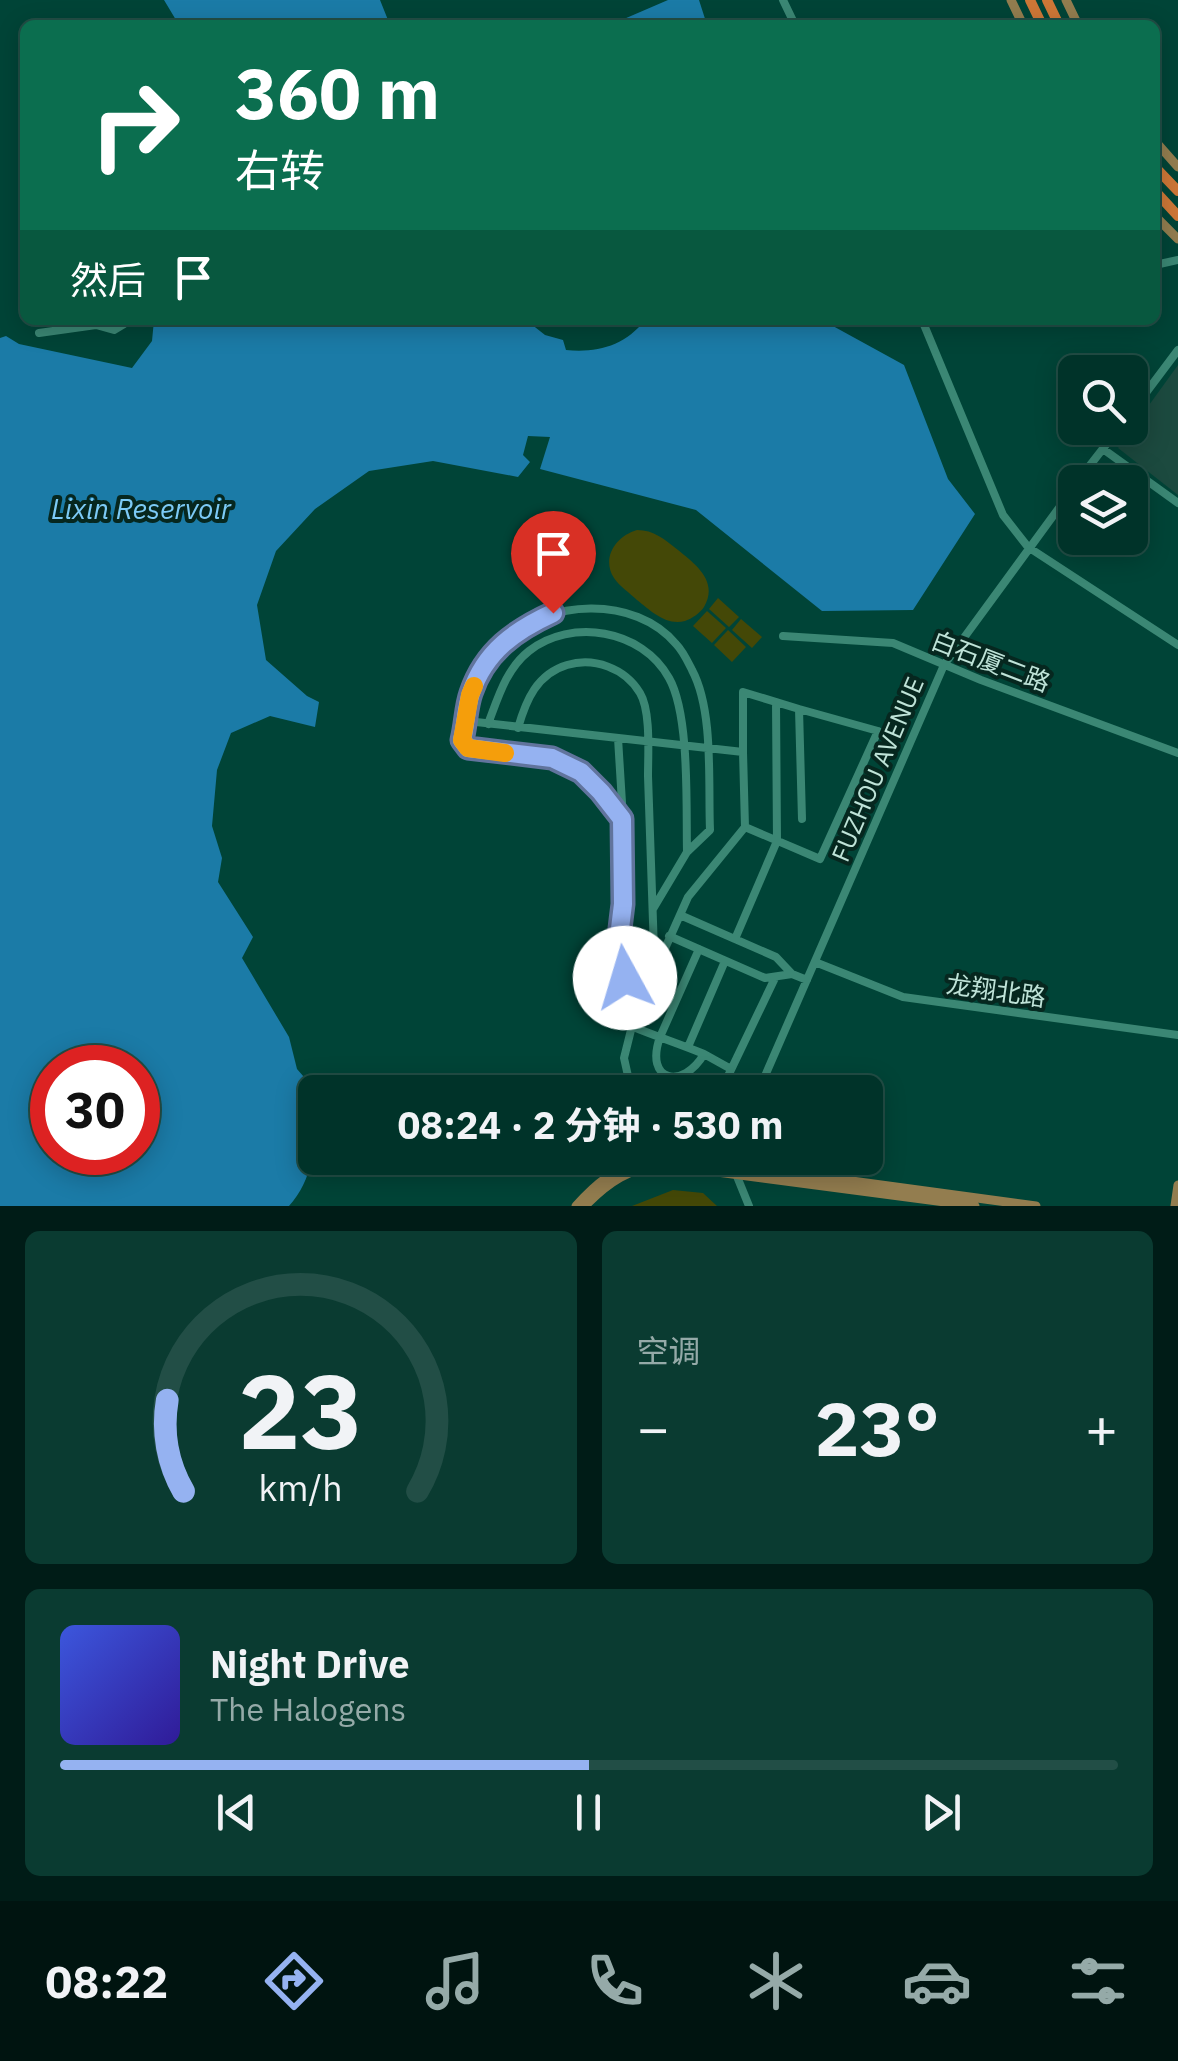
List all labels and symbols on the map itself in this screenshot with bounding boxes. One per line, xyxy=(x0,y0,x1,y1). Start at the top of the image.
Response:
water label: Lixin Reservoir xyxy=(51,490,232,527)
pin xyxy=(511,511,596,614)
street label: 白石厦二路 xyxy=(927,623,1055,699)
street label: FUZHOU AVENUE xyxy=(823,672,931,866)
position arrow xyxy=(573,926,677,1030)
street label: 龙翔北路 xyxy=(944,967,1048,1013)
speed limit sign: 30 xyxy=(30,1045,160,1175)

